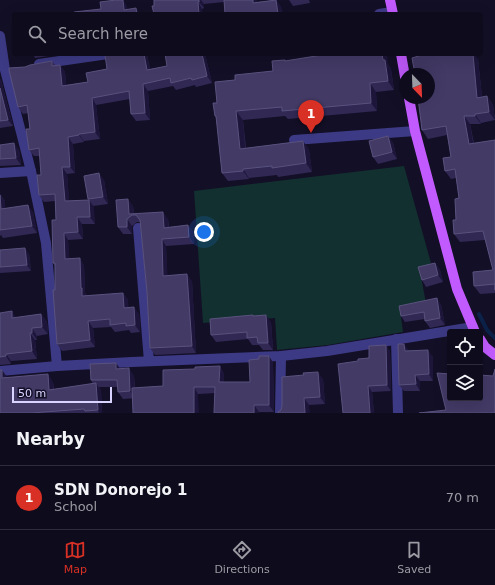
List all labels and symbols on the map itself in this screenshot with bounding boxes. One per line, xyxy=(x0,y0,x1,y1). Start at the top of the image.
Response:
north arrow xyxy=(399,68,435,104)
pin: 1 xyxy=(298,100,324,133)
your location xyxy=(194,222,214,242)
scale bar xyxy=(12,385,112,404)

